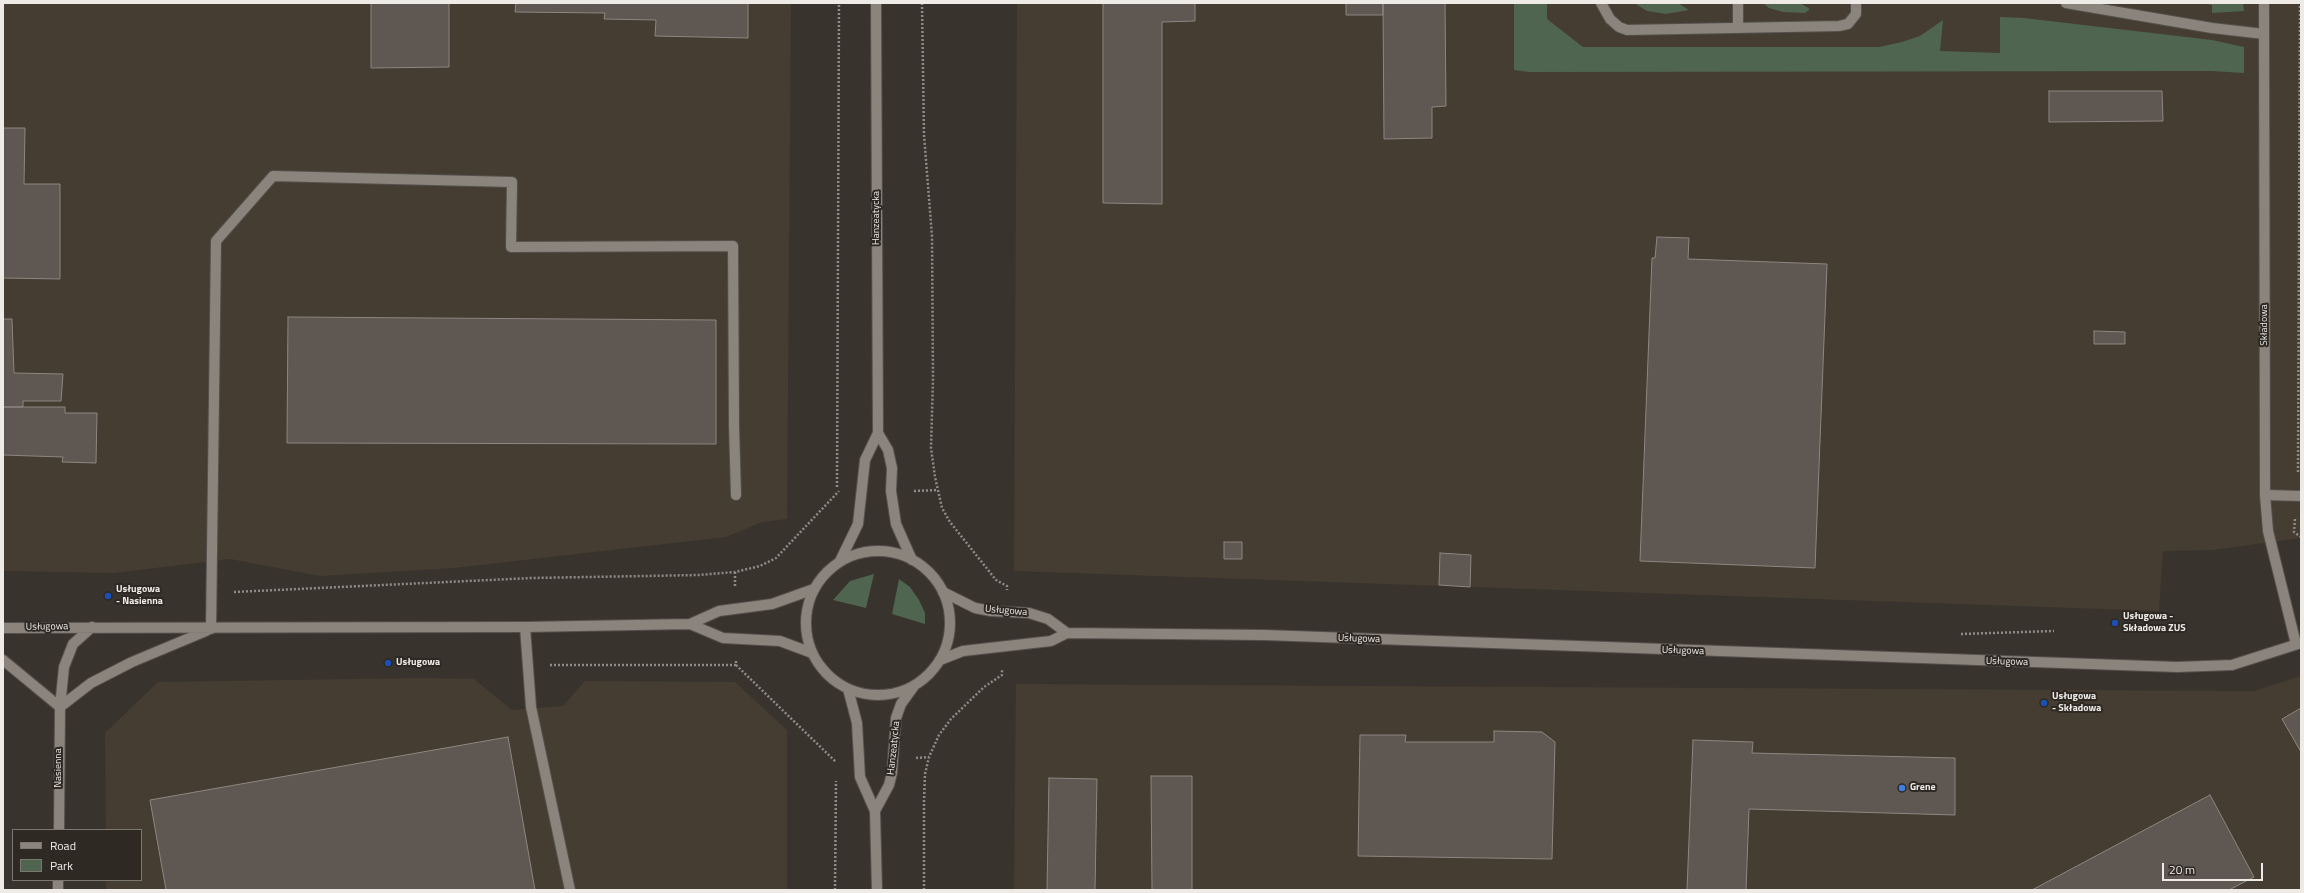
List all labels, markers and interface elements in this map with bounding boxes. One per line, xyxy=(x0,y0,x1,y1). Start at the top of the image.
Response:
street label: Hanzeatycka xyxy=(871,191,883,245)
street label: Składowa xyxy=(2259,304,2271,346)
place label: Usługowa - Nasienna xyxy=(116,584,163,608)
marker: Usługowa - Nasienna xyxy=(103,591,113,601)
street label: Usługowa xyxy=(984,603,1028,619)
place label: Usługowa - Składowa ZUS xyxy=(2123,611,2186,634)
marker: Usługowa - Składowa ZUS xyxy=(2110,618,2120,628)
street label: Usługowa xyxy=(26,621,68,633)
street label: Usługowa xyxy=(1338,632,1380,646)
street label: Usługowa xyxy=(1662,644,1704,658)
street label: Usługowa xyxy=(1986,655,2028,669)
place label: Usługowa xyxy=(396,657,440,669)
marker: Usługowa xyxy=(383,658,393,668)
place label: Usługowa - Składowa xyxy=(2052,691,2101,714)
marker: Usługowa - Składowa xyxy=(2039,698,2049,708)
street label: Hanzeatycka xyxy=(885,720,903,776)
street label: Nasienna xyxy=(53,748,65,788)
place label: Grene xyxy=(1910,782,1936,794)
marker: Grene xyxy=(1897,783,1907,793)
legend xyxy=(12,829,142,881)
text: Road xyxy=(50,836,76,855)
scale bar xyxy=(2164,855,2265,881)
text: Park xyxy=(50,856,73,875)
text: 20 m xyxy=(2169,860,2195,879)

